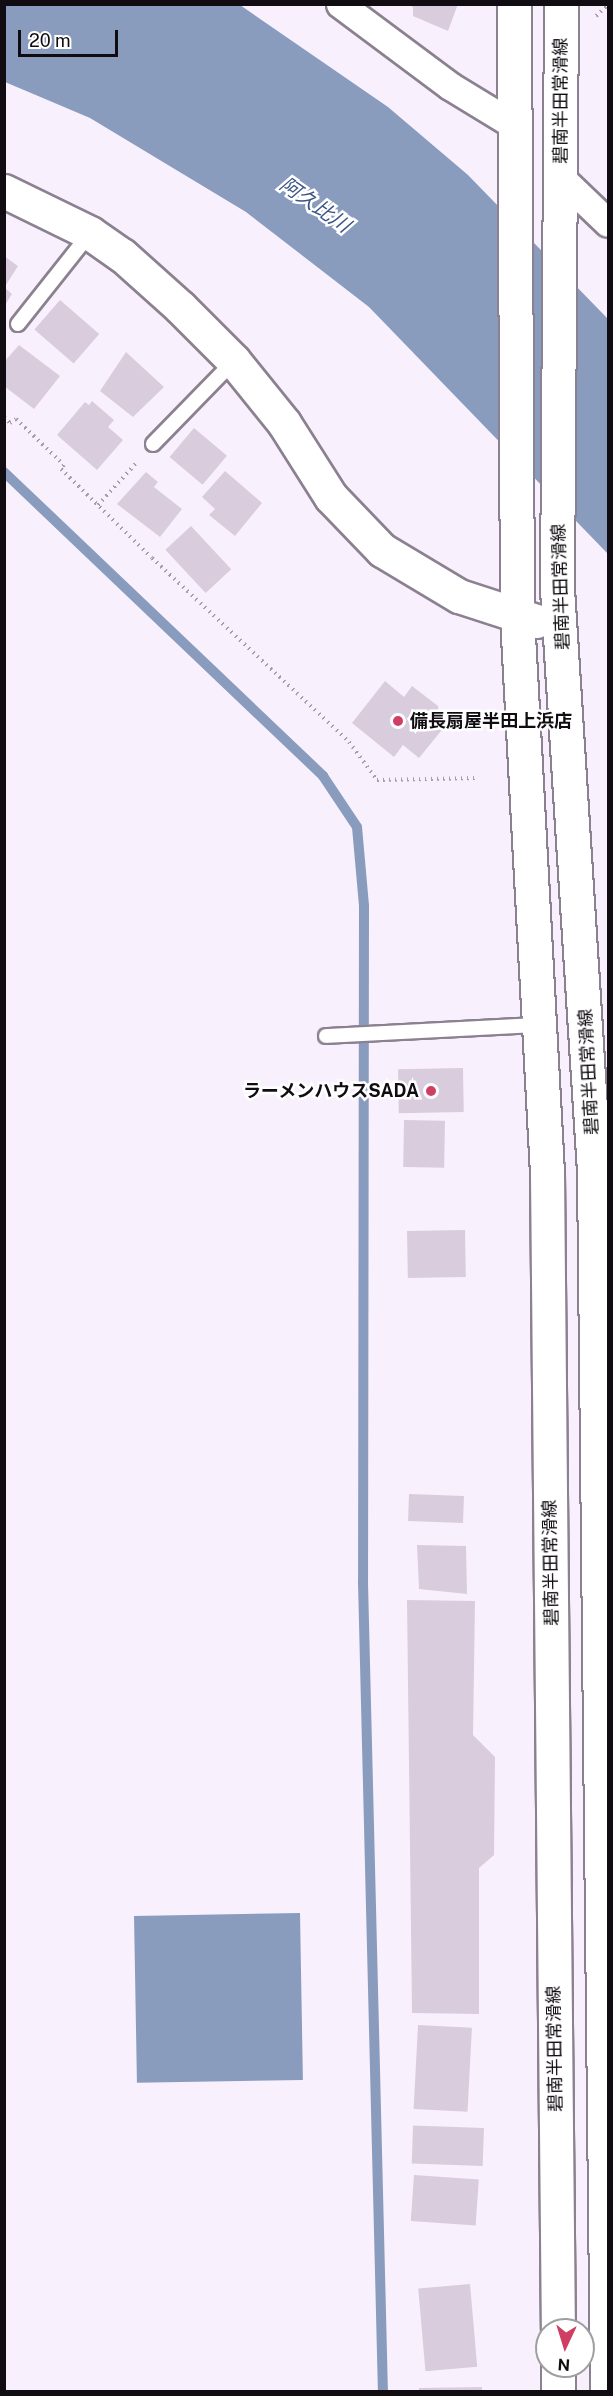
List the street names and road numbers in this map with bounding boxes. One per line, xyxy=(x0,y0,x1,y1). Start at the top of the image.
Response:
street label: 碧南半田常滑線 xyxy=(550,38,572,164)
street label: 碧南半田常滑線 xyxy=(548,524,574,650)
street label: 碧南半田常滑線 xyxy=(575,1009,603,1135)
street label: 碧南半田常滑線 xyxy=(539,1500,563,1626)
street label: 碧南半田常滑線 xyxy=(543,1986,567,2112)

